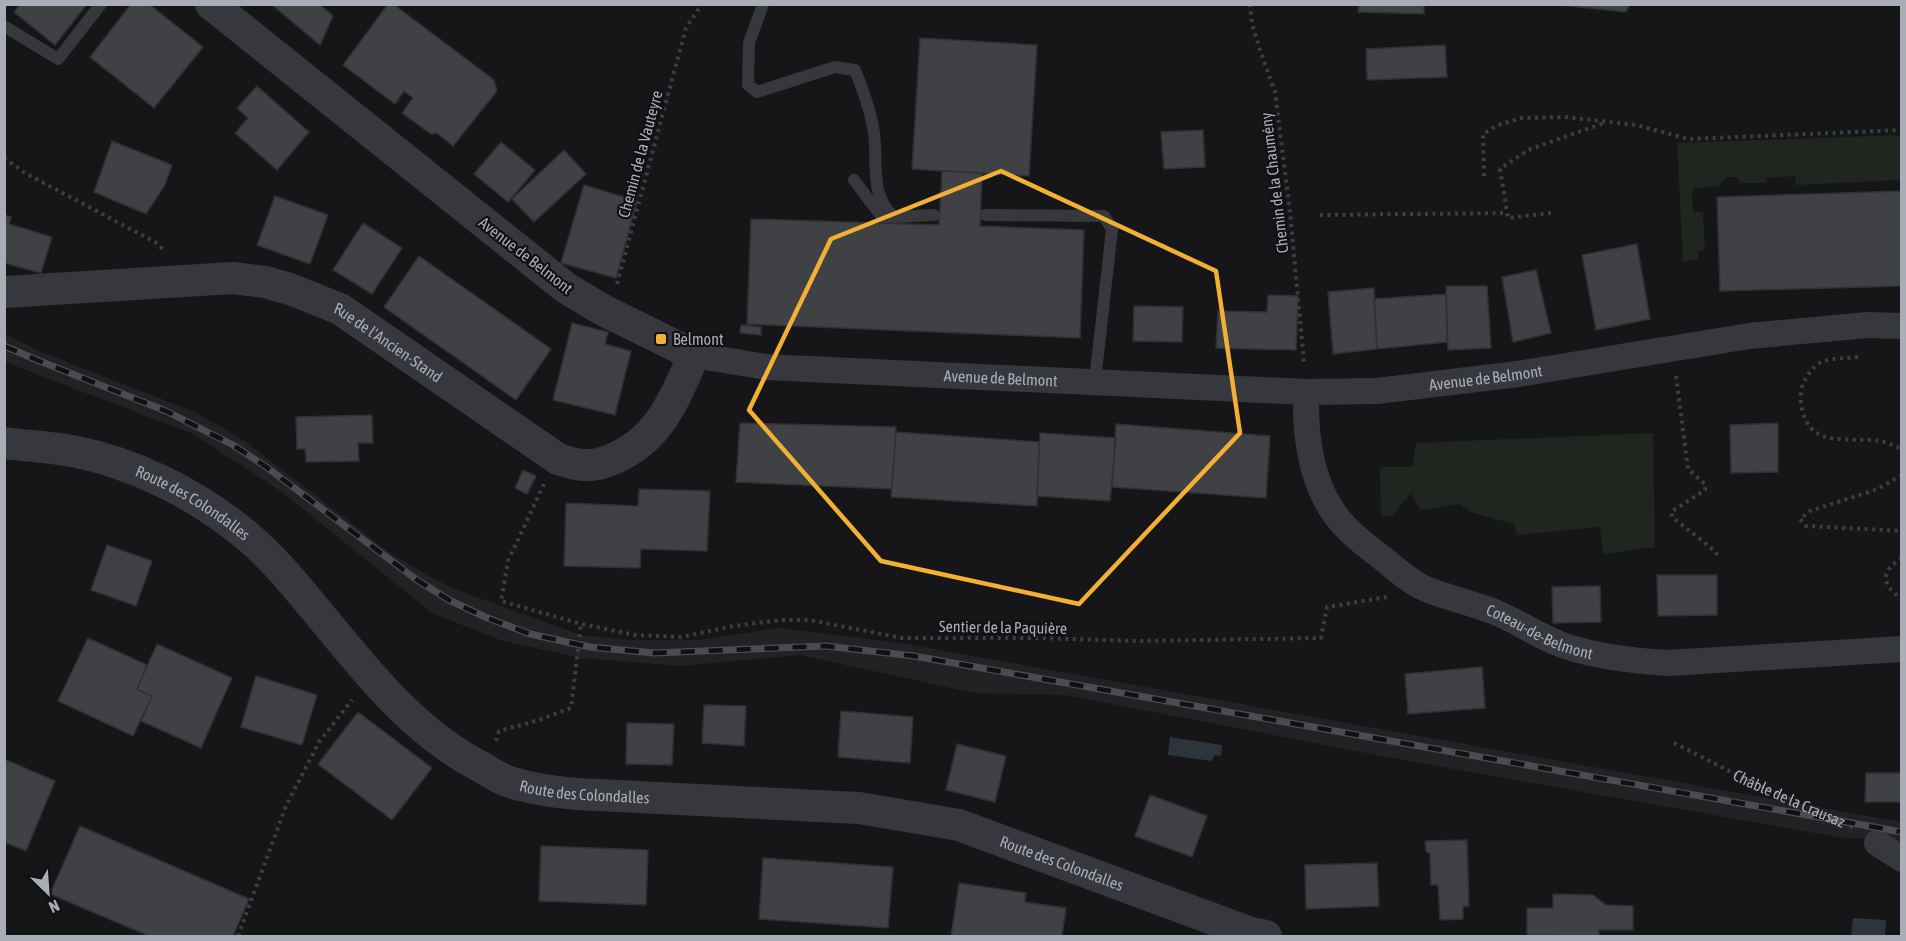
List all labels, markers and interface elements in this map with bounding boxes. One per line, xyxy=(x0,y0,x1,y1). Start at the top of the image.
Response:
street label: Chemin de la Vauteyre xyxy=(614,88,667,220)
street label: Chemin de la Chaumény xyxy=(1256,111,1293,254)
street label: Avenue de Belmont xyxy=(476,213,577,297)
street label: Rue de l'Ancien-Stand xyxy=(332,299,446,386)
place label: Belmont xyxy=(673,330,724,348)
marker: Belmont xyxy=(654,332,668,346)
street label: Avenue de Belmont xyxy=(1428,361,1544,394)
street label: Avenue de Belmont xyxy=(943,366,1059,390)
street label: Route des Colondalles xyxy=(133,462,254,544)
street label: Coteau-de-Belmont xyxy=(1484,601,1595,662)
street label: Sentier de la Paquière xyxy=(939,617,1067,638)
street label: Châble de la Crausaz xyxy=(1730,766,1848,831)
street label: Route des Colondalles xyxy=(518,776,650,807)
street label: Route des Colondalles xyxy=(997,832,1126,894)
north arrow xyxy=(18,863,78,923)
text: N xyxy=(46,896,62,917)

